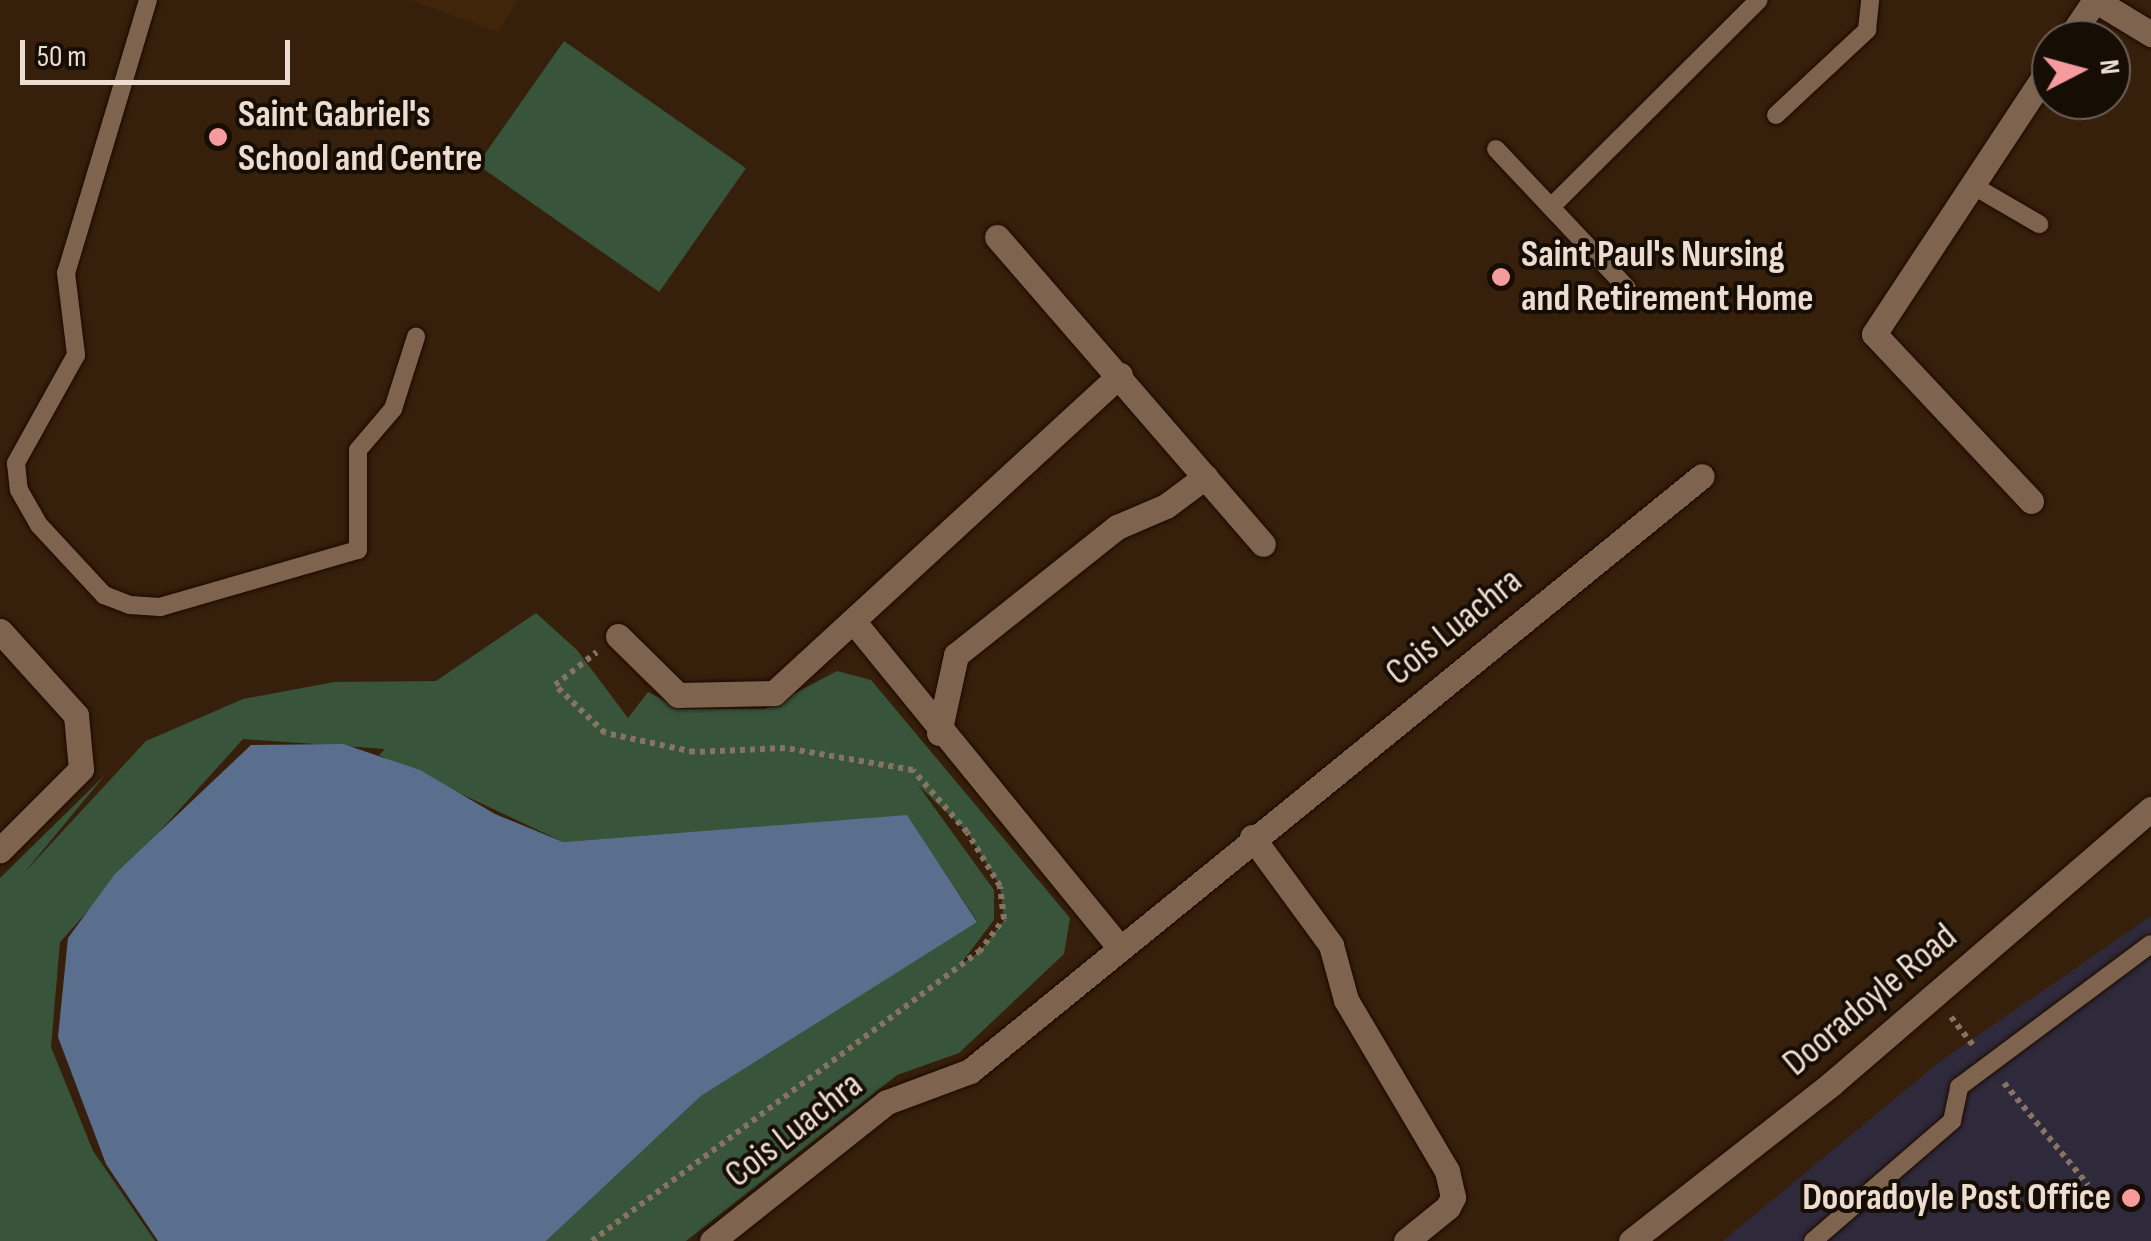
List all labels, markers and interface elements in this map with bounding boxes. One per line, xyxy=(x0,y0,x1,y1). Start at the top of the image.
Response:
scale bar xyxy=(25,20,295,82)
north arrow xyxy=(2031,20,2131,120)
text: 50 m xyxy=(37,39,86,75)
text: N xyxy=(2092,58,2127,76)
place label: Saint Gabriel's School and Centre xyxy=(238,92,482,182)
marker: Saint Gabriel's School and Centre xyxy=(207,126,229,148)
place label: Saint Paul's Nursing and Retirement Home xyxy=(1521,232,1813,322)
marker: Saint Paul's Nursing and Retirement Home xyxy=(1490,266,1512,288)
street label: Cois Luachra xyxy=(1377,558,1531,696)
street label: Dooradoyle Road xyxy=(1774,914,1966,1086)
street label: Cois Luachra xyxy=(716,1062,872,1198)
place label: Dooradoyle Post Office xyxy=(1802,1175,2111,1221)
marker: Dooradoyle Post Office xyxy=(2120,1187,2142,1209)

